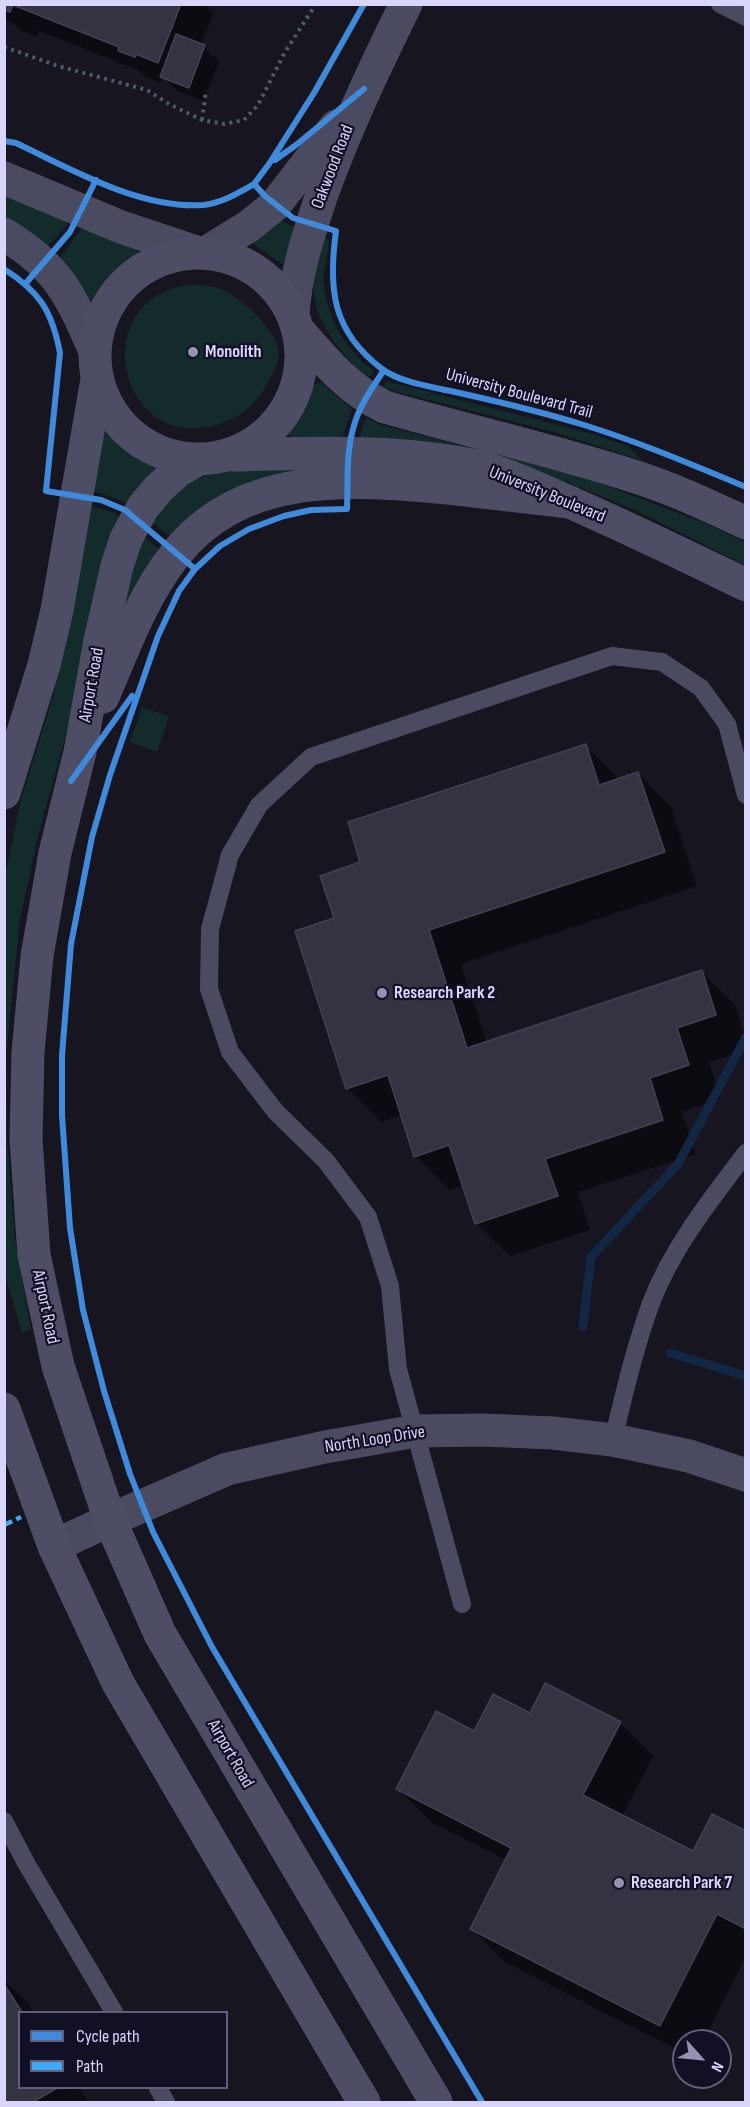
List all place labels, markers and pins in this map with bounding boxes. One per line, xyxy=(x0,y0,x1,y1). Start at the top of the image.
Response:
place label: Monolith xyxy=(205,341,262,363)
marker: Monolith xyxy=(186,345,200,359)
place label: Research Park 2 xyxy=(394,982,495,1004)
marker: Research Park 2 xyxy=(375,986,389,1000)
place label: Research Park 7 xyxy=(631,1872,732,1894)
marker: Research Park 7 xyxy=(612,1876,626,1890)

